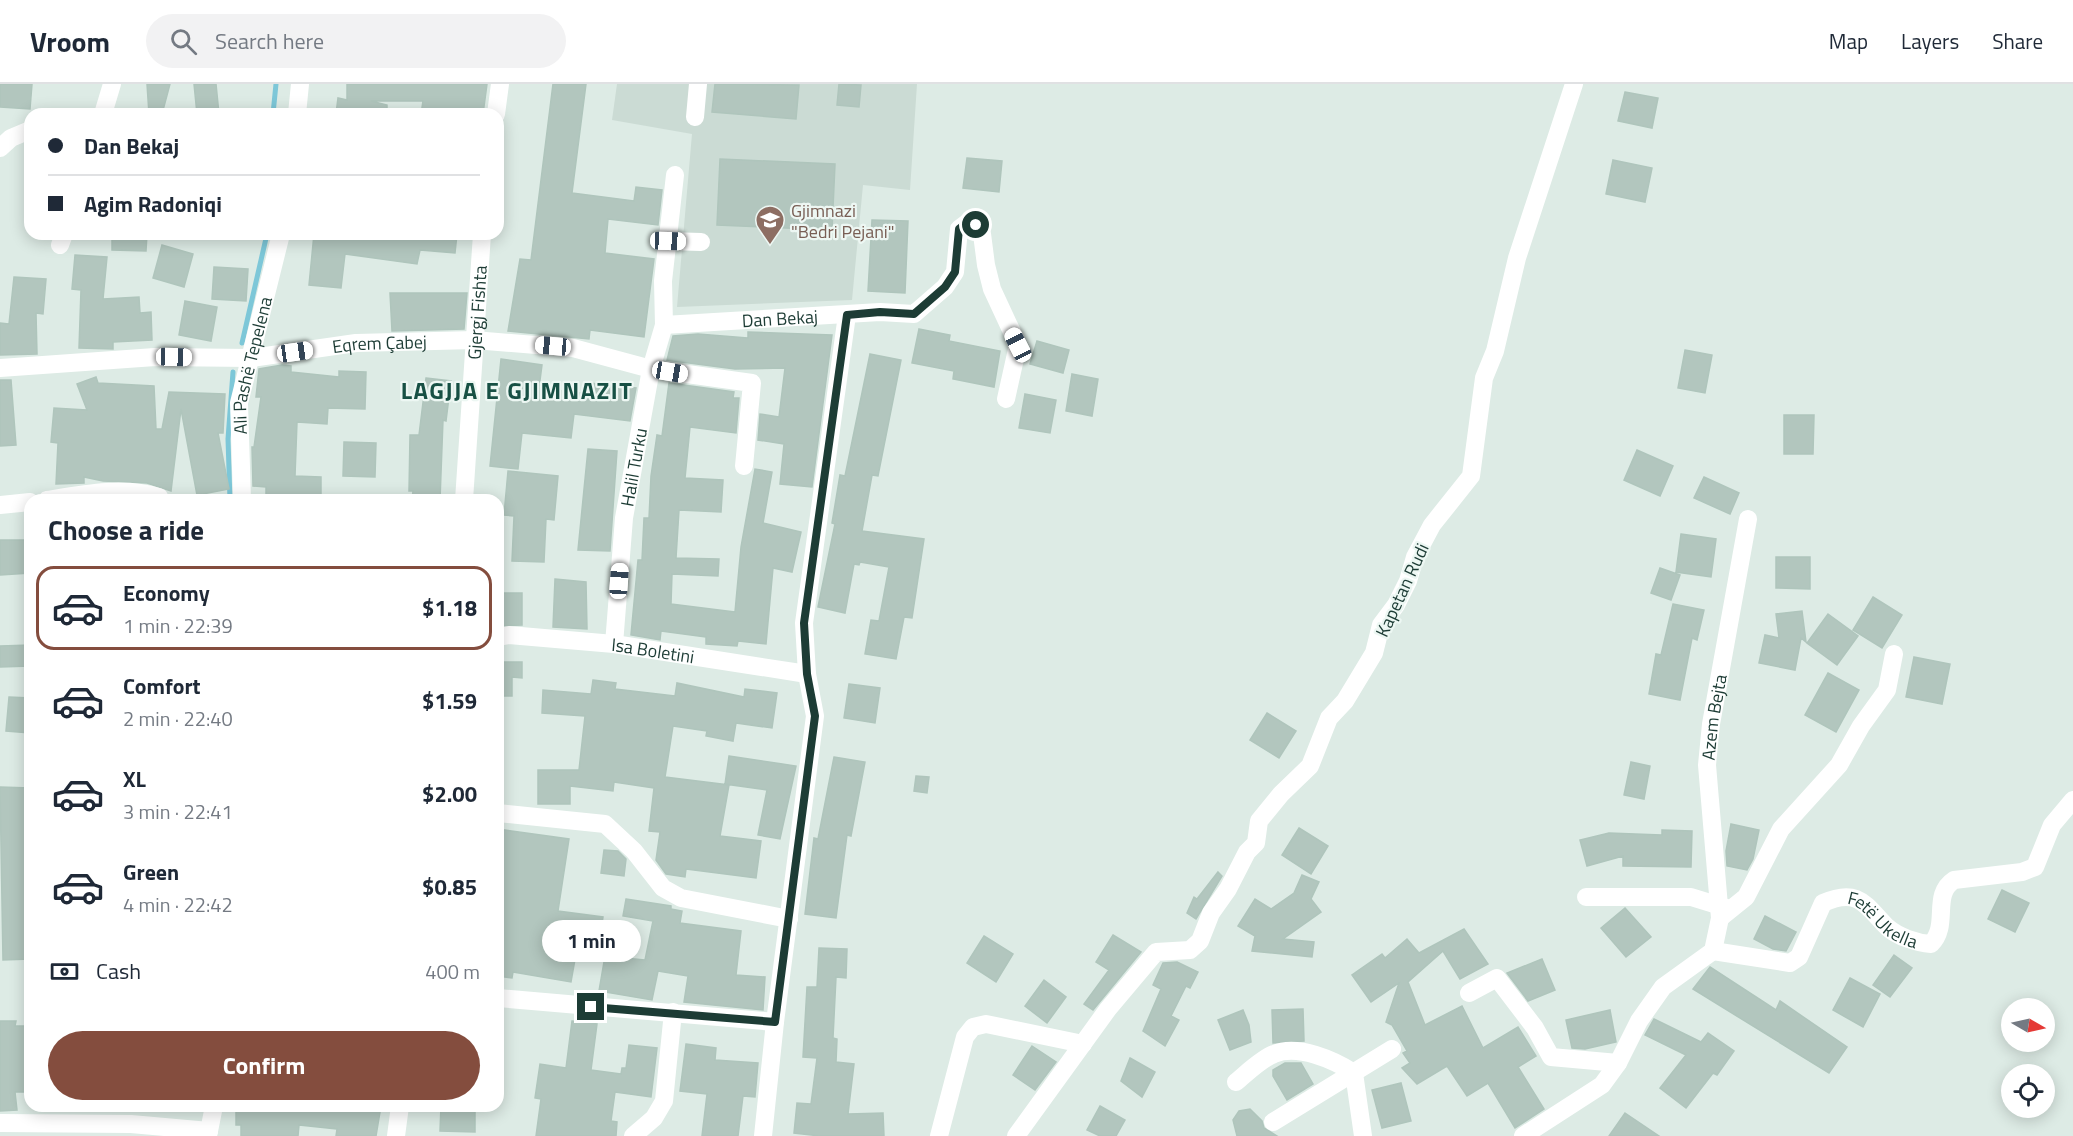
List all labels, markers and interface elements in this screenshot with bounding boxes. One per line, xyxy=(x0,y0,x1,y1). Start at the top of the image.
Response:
search box xyxy=(146,14,566,68)
text: Vroom xyxy=(30,20,110,63)
text: Search here xyxy=(215,24,324,58)
icon: search xyxy=(167,25,200,58)
text: Map xyxy=(1829,25,1868,57)
text: Layers xyxy=(1901,25,1959,57)
text: Share xyxy=(1992,25,2043,57)
text: Dan Bekaj xyxy=(84,129,179,163)
text: Agim Radoniqi xyxy=(84,187,222,221)
place label: Gjimnazi "Bedri Pejani" xyxy=(791,197,895,245)
school or university icon: Gjimnazi "Bedri Pejani" xyxy=(754,204,786,246)
route start xyxy=(962,211,989,238)
car xyxy=(650,231,686,251)
street label: Gjergj Fishta xyxy=(460,264,493,361)
street label: Ali Pashë Tepelena xyxy=(225,293,279,435)
street label: Dan Bekaj xyxy=(741,302,819,334)
car xyxy=(1002,325,1034,365)
street label: Eqrem Çabej xyxy=(330,328,427,360)
car xyxy=(534,335,572,357)
car xyxy=(276,341,314,363)
car xyxy=(156,348,192,366)
car xyxy=(651,360,689,384)
district label: LAGJJA E GJIMNAZIT xyxy=(401,372,633,408)
street label: Halil Turku xyxy=(613,426,654,509)
text: Choose a ride xyxy=(48,509,204,550)
street label: Kapetan Rudi xyxy=(1368,539,1436,641)
car xyxy=(609,562,629,600)
text: Economy xyxy=(123,576,210,610)
icon: car xyxy=(51,581,105,635)
text: $1.18 xyxy=(422,591,477,625)
text: 1 min · 22:39 xyxy=(123,610,233,641)
street label: Isa Boletini xyxy=(611,630,696,670)
text: Comfort xyxy=(123,669,201,703)
street label: Azem Bejta xyxy=(1694,672,1733,761)
icon: car xyxy=(51,674,105,728)
text: $1.59 xyxy=(422,684,477,718)
text: 2 min · 22:40 xyxy=(123,703,233,734)
text: XL xyxy=(123,762,146,796)
icon: car xyxy=(51,767,105,821)
text: $2.00 xyxy=(422,777,477,811)
text: 3 min · 22:41 xyxy=(123,796,233,827)
text: Green xyxy=(123,855,179,889)
icon: car xyxy=(51,860,105,914)
text: $0.85 xyxy=(422,870,477,904)
street label: Fetë Ukella xyxy=(1845,884,1921,955)
text: 4 min · 22:42 xyxy=(123,889,233,920)
callout: 1 min xyxy=(542,920,640,962)
text: 1 min xyxy=(567,925,616,956)
text: Cash xyxy=(96,954,141,988)
icon: cash xyxy=(48,955,81,988)
text: 400 m xyxy=(425,956,480,987)
route end xyxy=(577,993,604,1020)
north arrow xyxy=(2001,998,2055,1052)
map controls xyxy=(2001,998,2055,1118)
button: Confirm xyxy=(48,1031,480,1100)
button: locate xyxy=(2001,1064,2055,1118)

